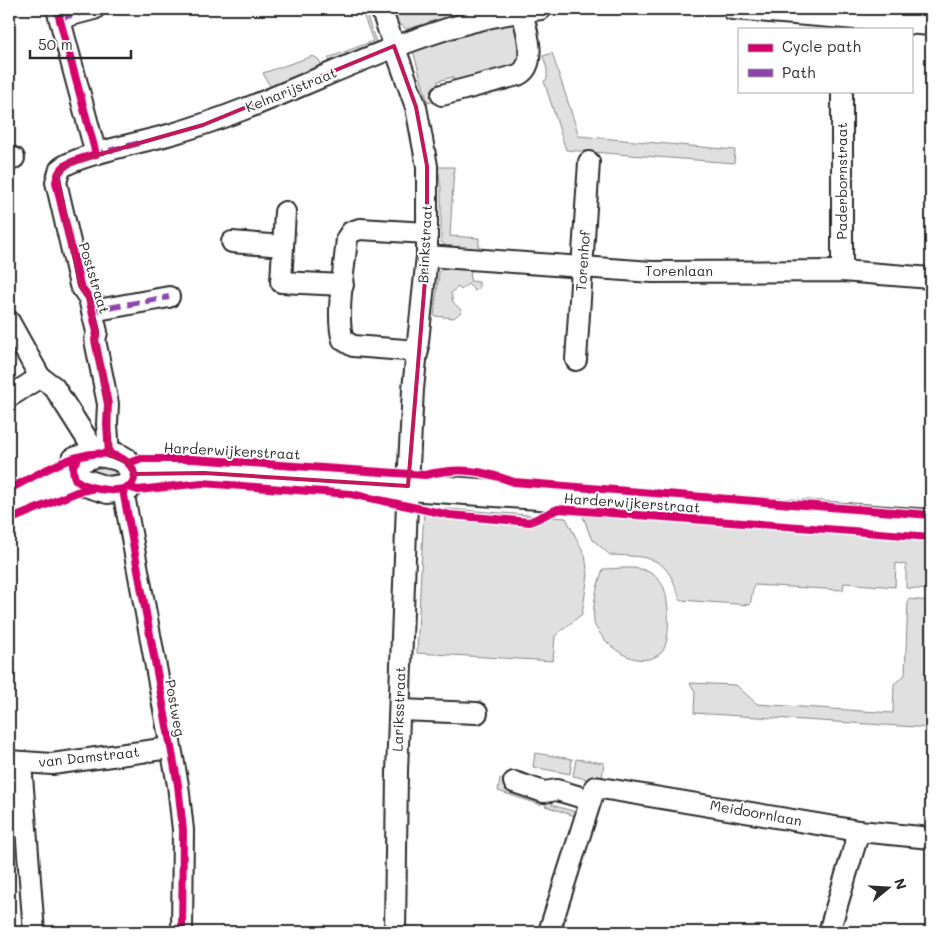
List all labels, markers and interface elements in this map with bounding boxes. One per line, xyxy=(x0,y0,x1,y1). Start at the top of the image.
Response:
scale bar xyxy=(30,28,131,60)
legend xyxy=(738,28,912,92)
text: 50 m xyxy=(38,34,73,54)
text: Cycle path xyxy=(782,36,861,56)
text: Path xyxy=(782,62,816,82)
street label: Kelnarijstraat xyxy=(242,63,339,116)
street label: Paderbornstraat xyxy=(832,122,851,240)
street label: Brinkstraat xyxy=(413,204,436,284)
street label: Torenhof xyxy=(571,229,594,292)
street label: Poststraat xyxy=(75,240,114,316)
street label: Torenlaan xyxy=(645,261,713,280)
street label: Harderwijkerstraat xyxy=(163,437,301,464)
street label: Harderwijkerstraat xyxy=(563,488,701,517)
street label: Lariksstraat xyxy=(388,666,409,752)
street label: Postweg xyxy=(161,678,190,738)
street label: van Damstraat xyxy=(37,742,140,771)
street label: Meidoornlaan xyxy=(709,795,804,830)
north arrow xyxy=(862,864,912,914)
text: N xyxy=(890,876,912,892)

